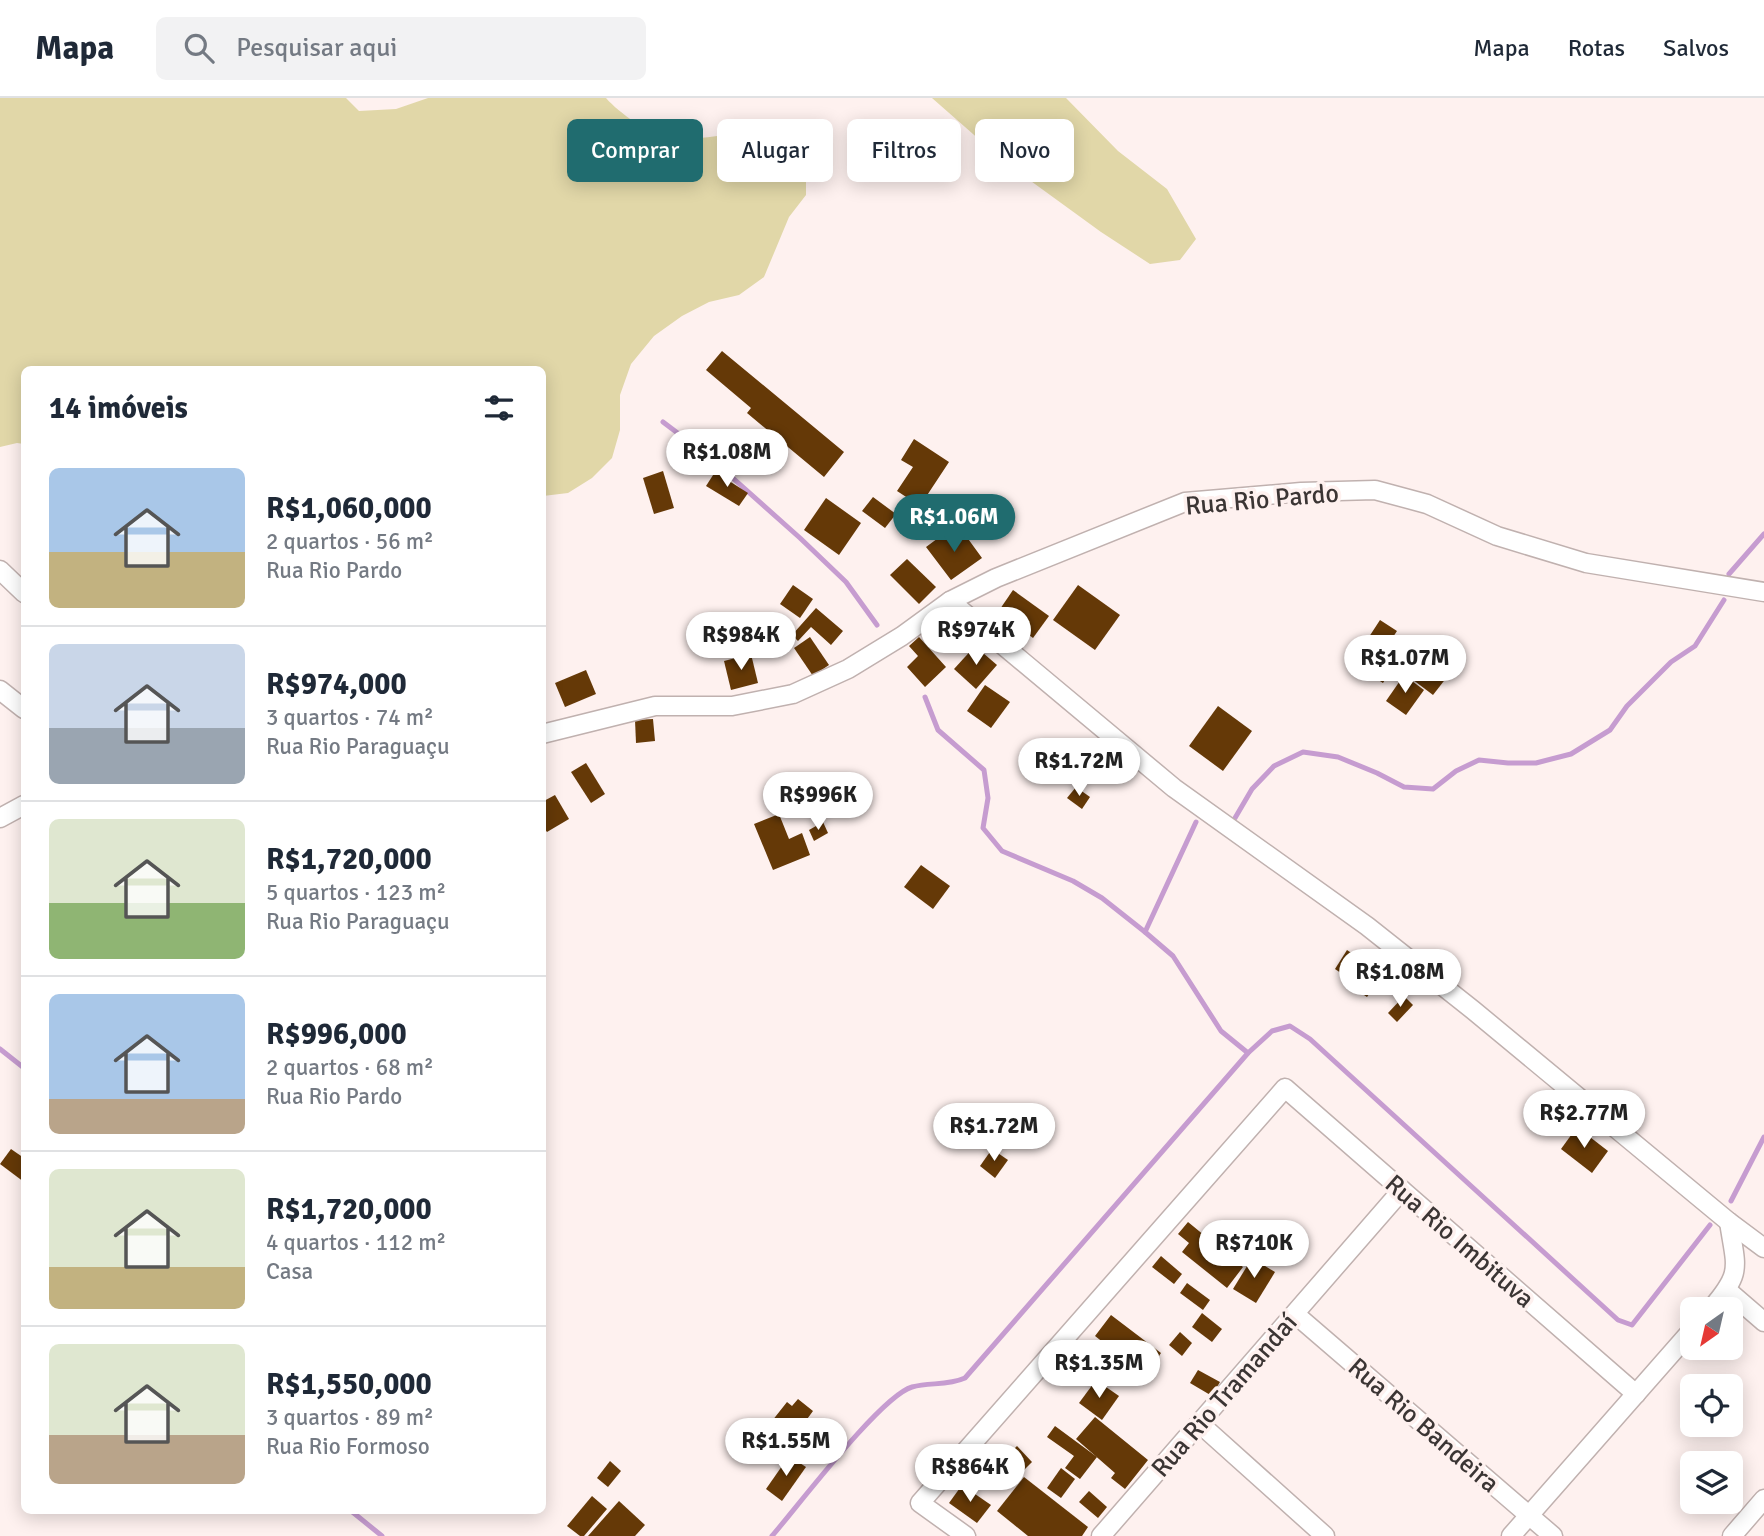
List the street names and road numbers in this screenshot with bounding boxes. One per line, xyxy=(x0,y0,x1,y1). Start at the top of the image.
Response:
street label: Rua Rio Pardo xyxy=(1184,477,1340,523)
street label: Rua Rio Imbituva xyxy=(1378,1168,1541,1315)
street label: Rua Rio Tramandaí xyxy=(1145,1307,1305,1484)
street label: Rua Rio Bandeira xyxy=(1341,1351,1505,1500)

